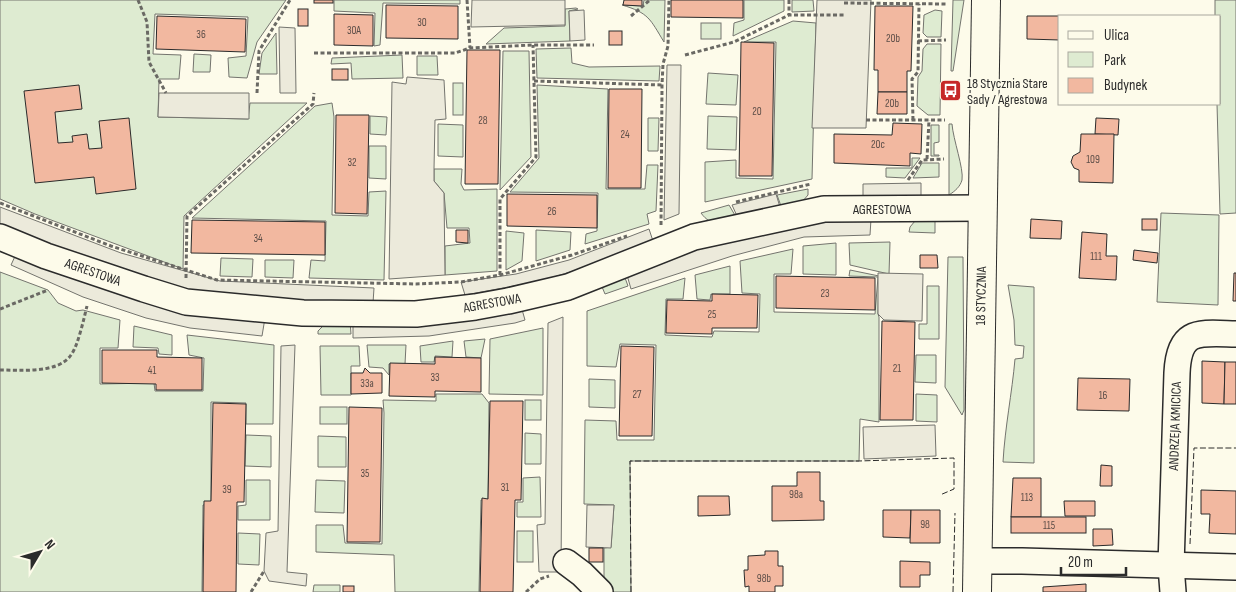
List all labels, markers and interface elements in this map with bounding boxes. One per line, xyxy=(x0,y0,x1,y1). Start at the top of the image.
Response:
legend xyxy=(1058,15,1221,105)
house number: 30 xyxy=(417,16,427,29)
house number: 30A xyxy=(347,24,361,37)
text: Ulica xyxy=(1104,26,1129,45)
house number: 36 xyxy=(196,28,206,41)
house number: 20b xyxy=(886,32,900,45)
text: Park xyxy=(1104,51,1126,70)
place label: 18 Stycznia Stare Sady / Agrestowa xyxy=(967,75,1048,108)
text: Budynek xyxy=(1104,76,1147,95)
bus stop icon: 18 Stycznia Stare Sady / Agrestowa xyxy=(939,79,963,103)
house number: 20b xyxy=(885,97,899,110)
house number: 20 xyxy=(752,105,762,118)
house number: 28 xyxy=(478,114,488,127)
house number: 24 xyxy=(620,128,630,141)
house number: 20c xyxy=(871,138,885,151)
house number: 109 xyxy=(1086,153,1100,166)
house number: 32 xyxy=(347,156,357,169)
street label: AGRESTOWA xyxy=(852,201,912,218)
house number: 26 xyxy=(547,205,557,218)
house number: 34 xyxy=(253,232,263,245)
house number: 111 xyxy=(1090,250,1102,263)
street label: AGRESTOWA xyxy=(62,254,124,290)
street label: 18 STYCZNIA xyxy=(972,265,990,326)
house number: 23 xyxy=(820,287,830,300)
street label: AGRESTOWA xyxy=(461,289,523,317)
house number: 25 xyxy=(708,308,716,321)
house number: 21 xyxy=(893,362,901,375)
house number: 41 xyxy=(148,364,156,377)
house number: 33 xyxy=(430,371,440,384)
house number: 33a xyxy=(360,377,374,390)
street label: ANDRZEJA KMICICA xyxy=(1165,380,1185,472)
house number: 27 xyxy=(633,388,642,401)
house number: 16 xyxy=(1099,389,1108,402)
house number: 35 xyxy=(360,467,370,480)
house number: 31 xyxy=(501,481,509,494)
house number: 39 xyxy=(222,483,232,496)
house number: 98a xyxy=(789,488,803,501)
house number: 113 xyxy=(1021,491,1034,504)
house number: 98 xyxy=(920,518,930,531)
house number: 115 xyxy=(1043,519,1055,532)
north arrow xyxy=(15,527,65,577)
text: N xyxy=(41,536,59,552)
scale bar xyxy=(1061,544,1126,576)
text: 20 m xyxy=(1068,553,1093,572)
house number: 98b xyxy=(757,572,772,585)

